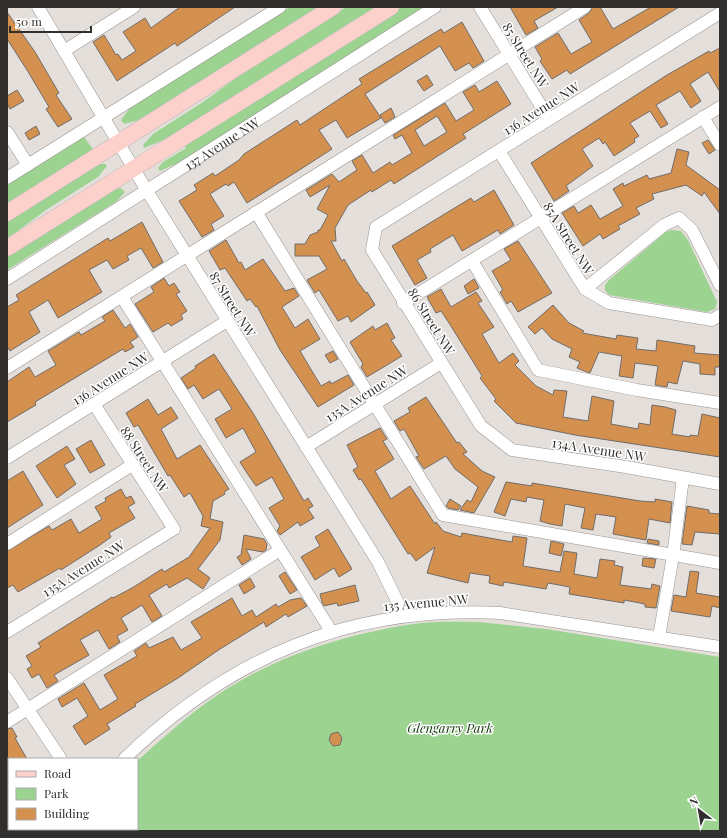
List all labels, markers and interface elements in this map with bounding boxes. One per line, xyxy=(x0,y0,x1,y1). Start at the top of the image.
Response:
scale bar xyxy=(10,8,91,34)
text: 50 m xyxy=(16,13,42,29)
street label: 85 Street NW xyxy=(499,19,553,91)
street label: 136 Avenue NW xyxy=(500,78,583,138)
street label: 137 Avenue NW xyxy=(181,113,262,173)
street label: 85A Street NW xyxy=(540,199,598,278)
street label: 87 Street NW xyxy=(206,268,260,340)
street label: 86 Street NW xyxy=(405,284,459,358)
street label: 136 Avenue NW xyxy=(69,348,152,408)
street label: 135A Avenue NW xyxy=(322,361,411,425)
street label: 88 Street NW xyxy=(117,423,173,496)
street label: 134A Avenue NW xyxy=(551,433,647,465)
street label: 135A Avenue NW xyxy=(39,536,128,600)
street label: 135 Avenue NW xyxy=(383,590,470,614)
park label: Glengarry Park xyxy=(407,719,493,736)
legend xyxy=(8,758,138,830)
text: Road xyxy=(44,765,71,781)
text: Park xyxy=(44,785,69,801)
north arrow xyxy=(679,790,719,830)
text: N xyxy=(686,792,701,809)
text: Building xyxy=(44,805,90,821)

